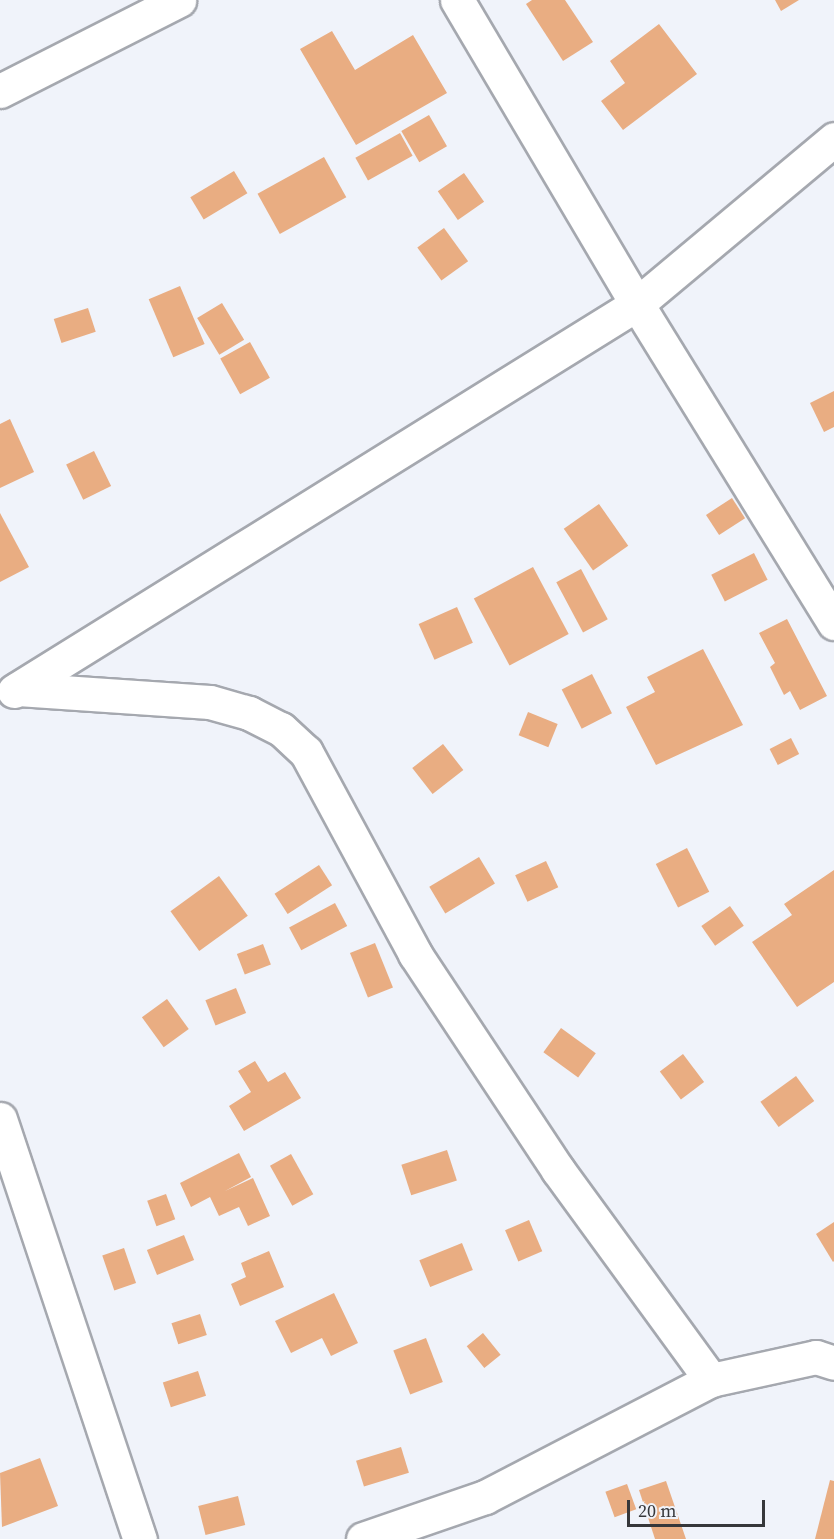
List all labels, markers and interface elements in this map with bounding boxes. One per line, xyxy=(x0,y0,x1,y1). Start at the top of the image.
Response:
scale bar xyxy=(630,1488,768,1526)
text: 20 m xyxy=(638,1498,676,1523)

